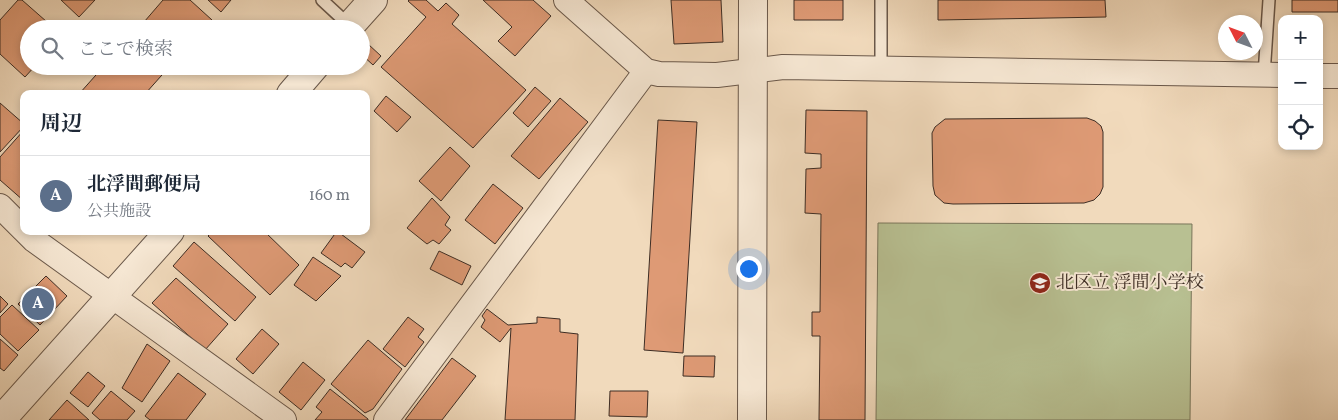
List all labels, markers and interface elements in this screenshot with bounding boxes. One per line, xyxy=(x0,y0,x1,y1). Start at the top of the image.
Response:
north arrow xyxy=(1218,15,1263,60)
map controls xyxy=(1278,15,1323,150)
button: + xyxy=(1278,15,1323,60)
search box xyxy=(20,20,370,75)
icon: search xyxy=(38,34,66,62)
text: ここで検索 xyxy=(78,37,173,63)
button: − xyxy=(1278,60,1323,105)
button: locate xyxy=(1278,105,1323,150)
text: 周辺 xyxy=(40,110,82,139)
text: 北浮間郵便局 xyxy=(87,172,201,198)
text: A xyxy=(50,185,62,207)
text: 160 m xyxy=(309,185,350,207)
text: 公共施設 xyxy=(87,201,151,223)
your location xyxy=(736,256,762,282)
school or university icon: 北区立 浮間小学校 xyxy=(1028,271,1052,295)
place label: 北区立 浮間小学校 xyxy=(1056,271,1204,296)
pin: A xyxy=(22,285,54,323)

